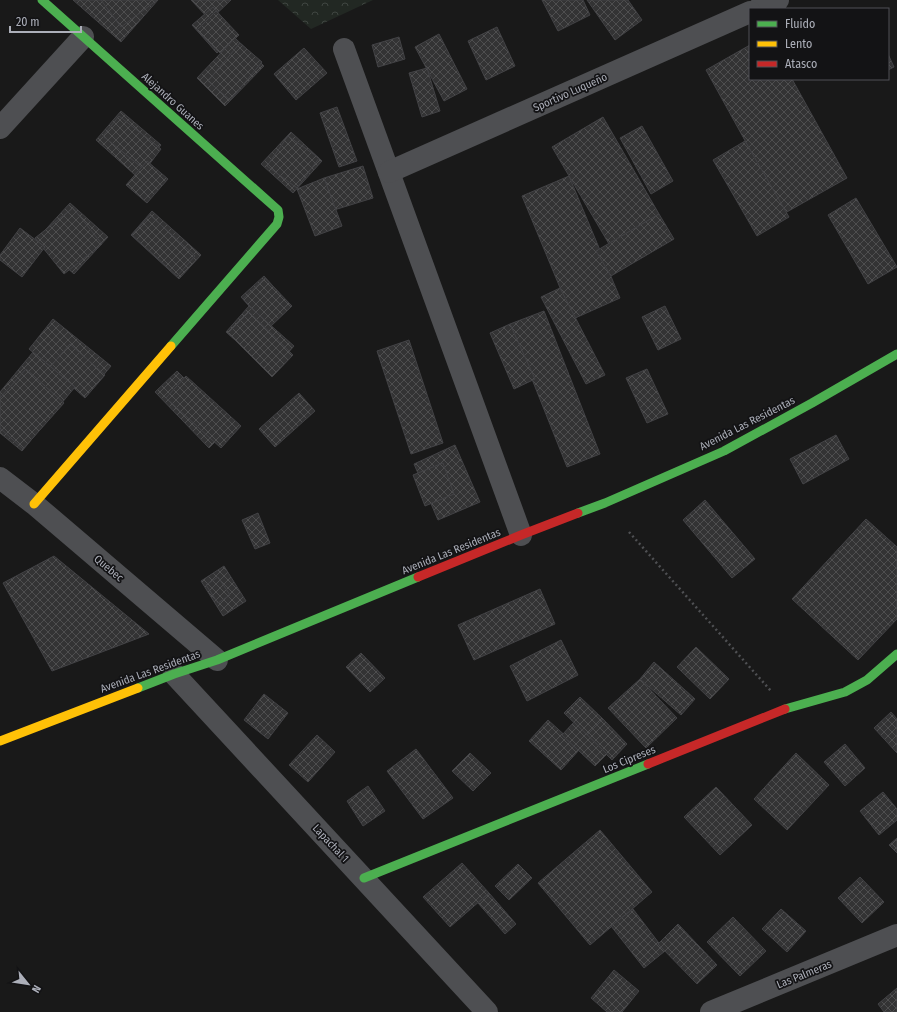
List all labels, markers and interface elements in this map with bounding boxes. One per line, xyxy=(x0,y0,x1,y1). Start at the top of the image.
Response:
scale bar xyxy=(10,8,81,34)
legend xyxy=(749,8,889,80)
text: 20 m xyxy=(16,15,40,29)
text: Fluido xyxy=(785,17,815,31)
text: Lento xyxy=(785,37,812,51)
text: Atasco xyxy=(785,57,817,71)
street label: Alejandro Guanes xyxy=(139,70,207,133)
street label: Sportivo Luqueño xyxy=(531,70,609,115)
street label: Avenida Las Residentas xyxy=(697,394,797,453)
street label: Avenida Las Residentas xyxy=(400,526,503,577)
street label: Quebec xyxy=(91,552,126,585)
street label: Avenida Las Residentas xyxy=(98,647,202,696)
street label: Los Cipreses xyxy=(601,743,658,776)
street label: Lapachal 1 xyxy=(310,822,351,865)
street label: Las Palmeras xyxy=(775,957,834,991)
north arrow xyxy=(8,964,48,1004)
text: N xyxy=(29,983,44,995)

